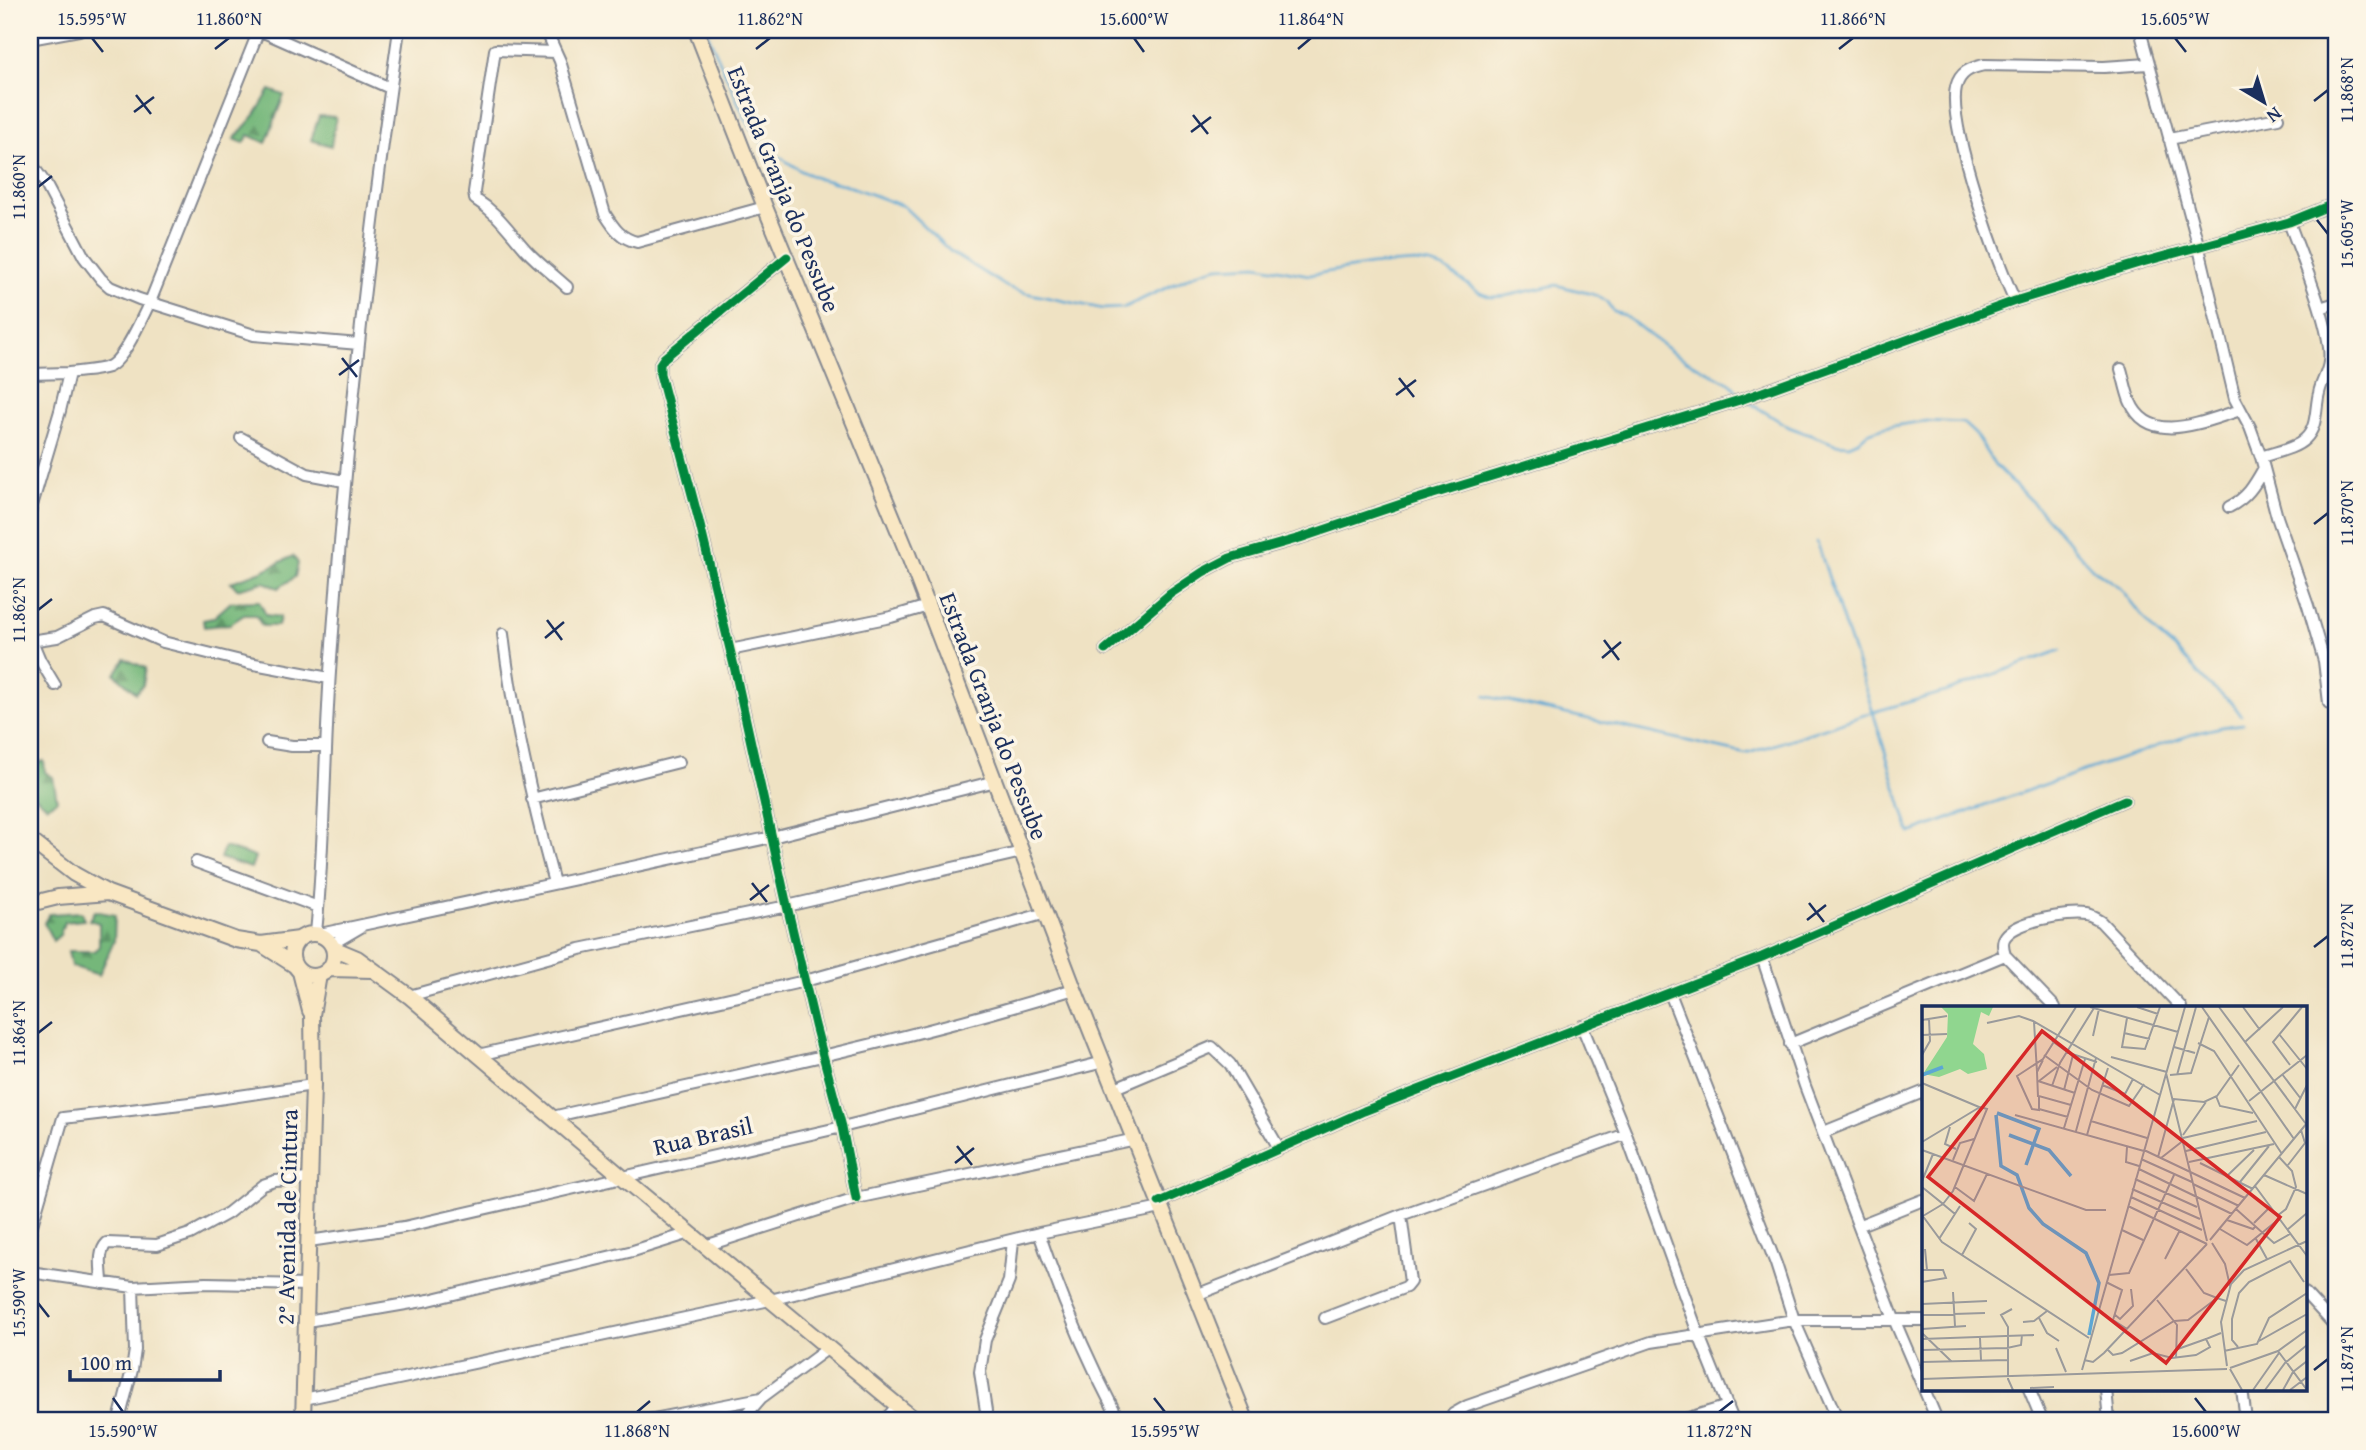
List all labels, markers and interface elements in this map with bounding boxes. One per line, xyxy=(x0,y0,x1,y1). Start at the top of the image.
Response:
text: 15.595°W xyxy=(57,5,127,32)
text: 11.860°N xyxy=(196,5,262,32)
text: 11.862°N xyxy=(737,5,803,32)
text: 15.600°W xyxy=(1099,5,1169,32)
text: 11.864°N xyxy=(1278,5,1344,32)
text: 11.866°N xyxy=(1820,5,1886,32)
text: 15.605°W xyxy=(2140,5,2210,32)
text: 11.868°N xyxy=(2333,57,2360,123)
street label: Estrada Granja do Pessube xyxy=(719,61,849,317)
north arrow xyxy=(2230,66,2300,136)
text: N xyxy=(2261,100,2288,131)
text: 11.860°N xyxy=(5,154,32,220)
text: 15.605°W xyxy=(2333,199,2360,269)
text: 11.870°N xyxy=(2333,480,2360,546)
text: 11.862°N xyxy=(5,577,32,643)
street label: Estrada Granja do Pessube xyxy=(931,587,1057,845)
text: 11.872°N xyxy=(2333,903,2360,969)
text: 11.864°N xyxy=(5,1000,32,1066)
inset map xyxy=(1922,1006,2306,1390)
street label: 2° Avenida de Cintura xyxy=(268,1108,306,1325)
street label: Rua Brasil xyxy=(650,1108,756,1164)
text: 15.590°W xyxy=(5,1268,32,1338)
text: 11.874°N xyxy=(2333,1326,2360,1392)
scale bar xyxy=(70,1338,220,1382)
text: 100 m xyxy=(80,1347,132,1378)
text: 15.590°W xyxy=(88,1417,158,1444)
text: 11.868°N xyxy=(604,1417,670,1444)
text: 15.595°W xyxy=(1130,1417,1200,1444)
text: 11.872°N xyxy=(1686,1417,1752,1444)
text: 15.600°W xyxy=(2171,1417,2241,1444)

